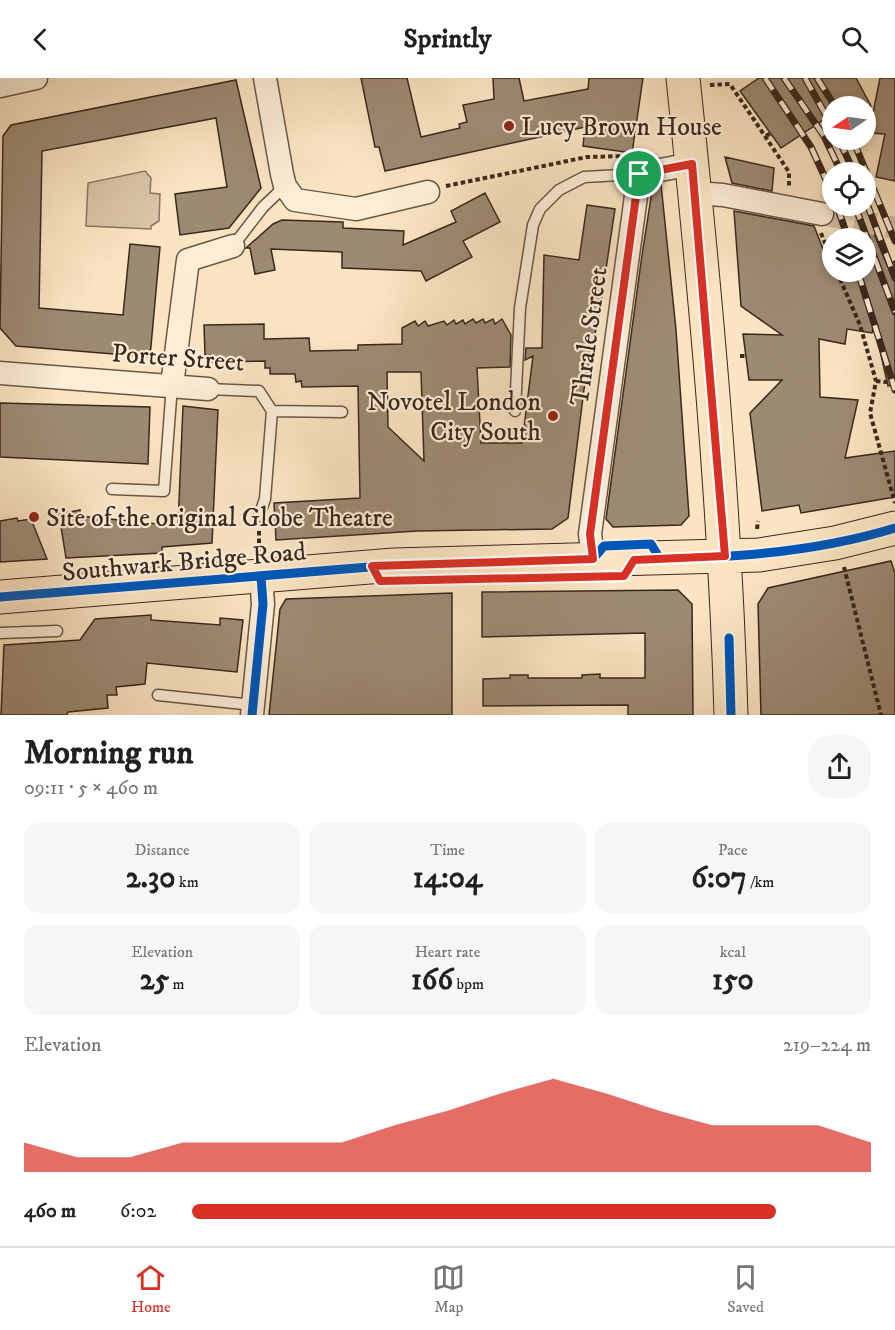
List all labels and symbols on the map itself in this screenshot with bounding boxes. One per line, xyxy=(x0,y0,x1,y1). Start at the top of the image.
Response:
north arrow xyxy=(822,96,876,150)
place label: Lucy Brown House xyxy=(521,111,722,144)
marker: Lucy Brown House xyxy=(502,119,516,133)
pin xyxy=(613,148,664,199)
street label: Thrale Street xyxy=(563,265,616,408)
street label: Porter Street xyxy=(111,337,245,380)
place label: Novotel London City South xyxy=(367,386,541,449)
marker: Novotel London City South xyxy=(546,409,560,423)
place label: Site of the original Globe Theatre xyxy=(46,502,393,535)
marker: Site of the original Globe Theatre xyxy=(27,510,41,524)
street label: Southwark Bridge Road xyxy=(61,535,308,590)

